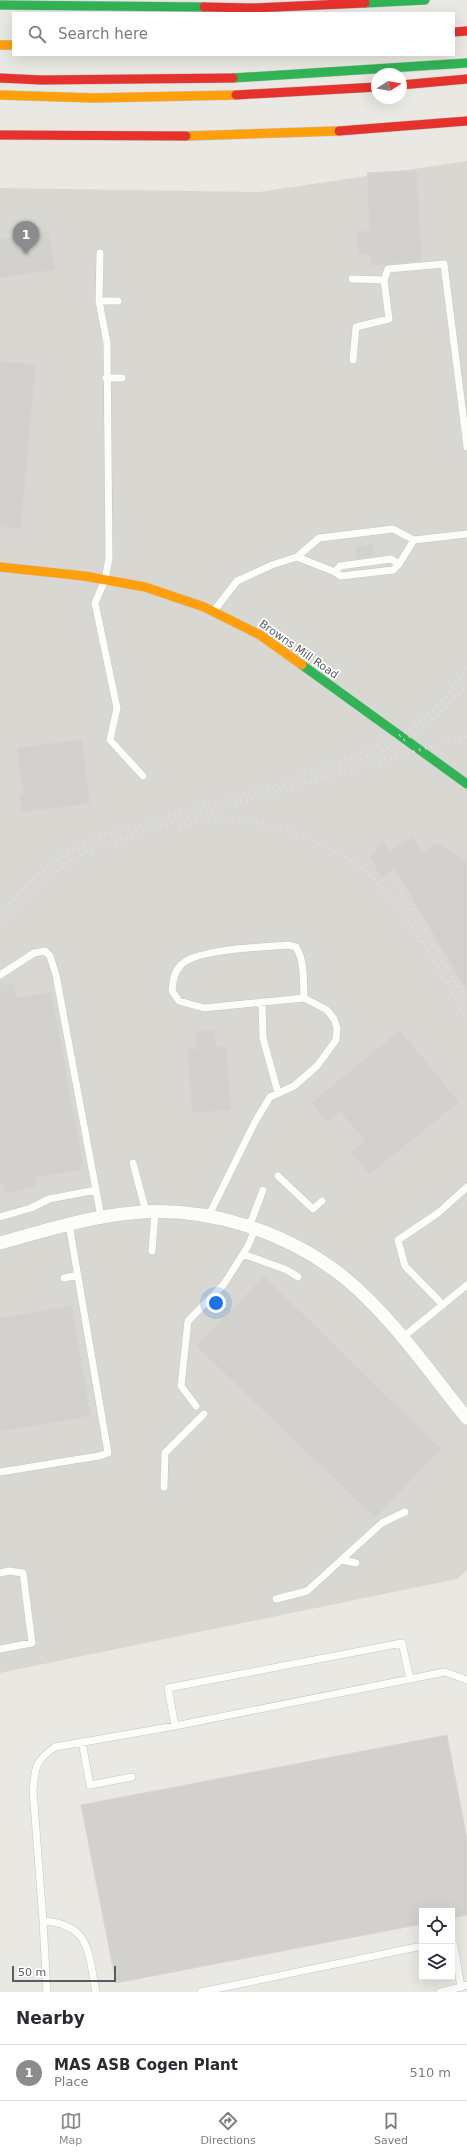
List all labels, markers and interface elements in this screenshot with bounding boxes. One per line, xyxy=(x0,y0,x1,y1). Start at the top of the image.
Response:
search box xyxy=(12,12,455,56)
icon: search xyxy=(26,23,48,45)
text: Search here xyxy=(58,25,148,43)
north arrow xyxy=(371,68,407,104)
pin: 1 xyxy=(13,221,39,254)
street label: Browns Mill Road xyxy=(257,617,341,682)
your location xyxy=(206,1293,226,1313)
map controls xyxy=(419,1908,455,1980)
button: locate xyxy=(419,1908,455,1944)
button: layers xyxy=(419,1944,455,1980)
scale bar xyxy=(12,1964,116,1983)
text: 50 m xyxy=(18,1966,46,1979)
text: Nearby xyxy=(16,2008,85,2028)
text: MAS ASB Cogen Plant xyxy=(54,2056,238,2074)
text: 1 xyxy=(24,2065,34,2080)
text: 510 m xyxy=(409,2065,451,2080)
text: Place xyxy=(54,2074,89,2089)
tab: Map xyxy=(59,2110,82,2147)
tab: Directions xyxy=(200,2110,256,2147)
tab: Saved xyxy=(374,2110,408,2147)

